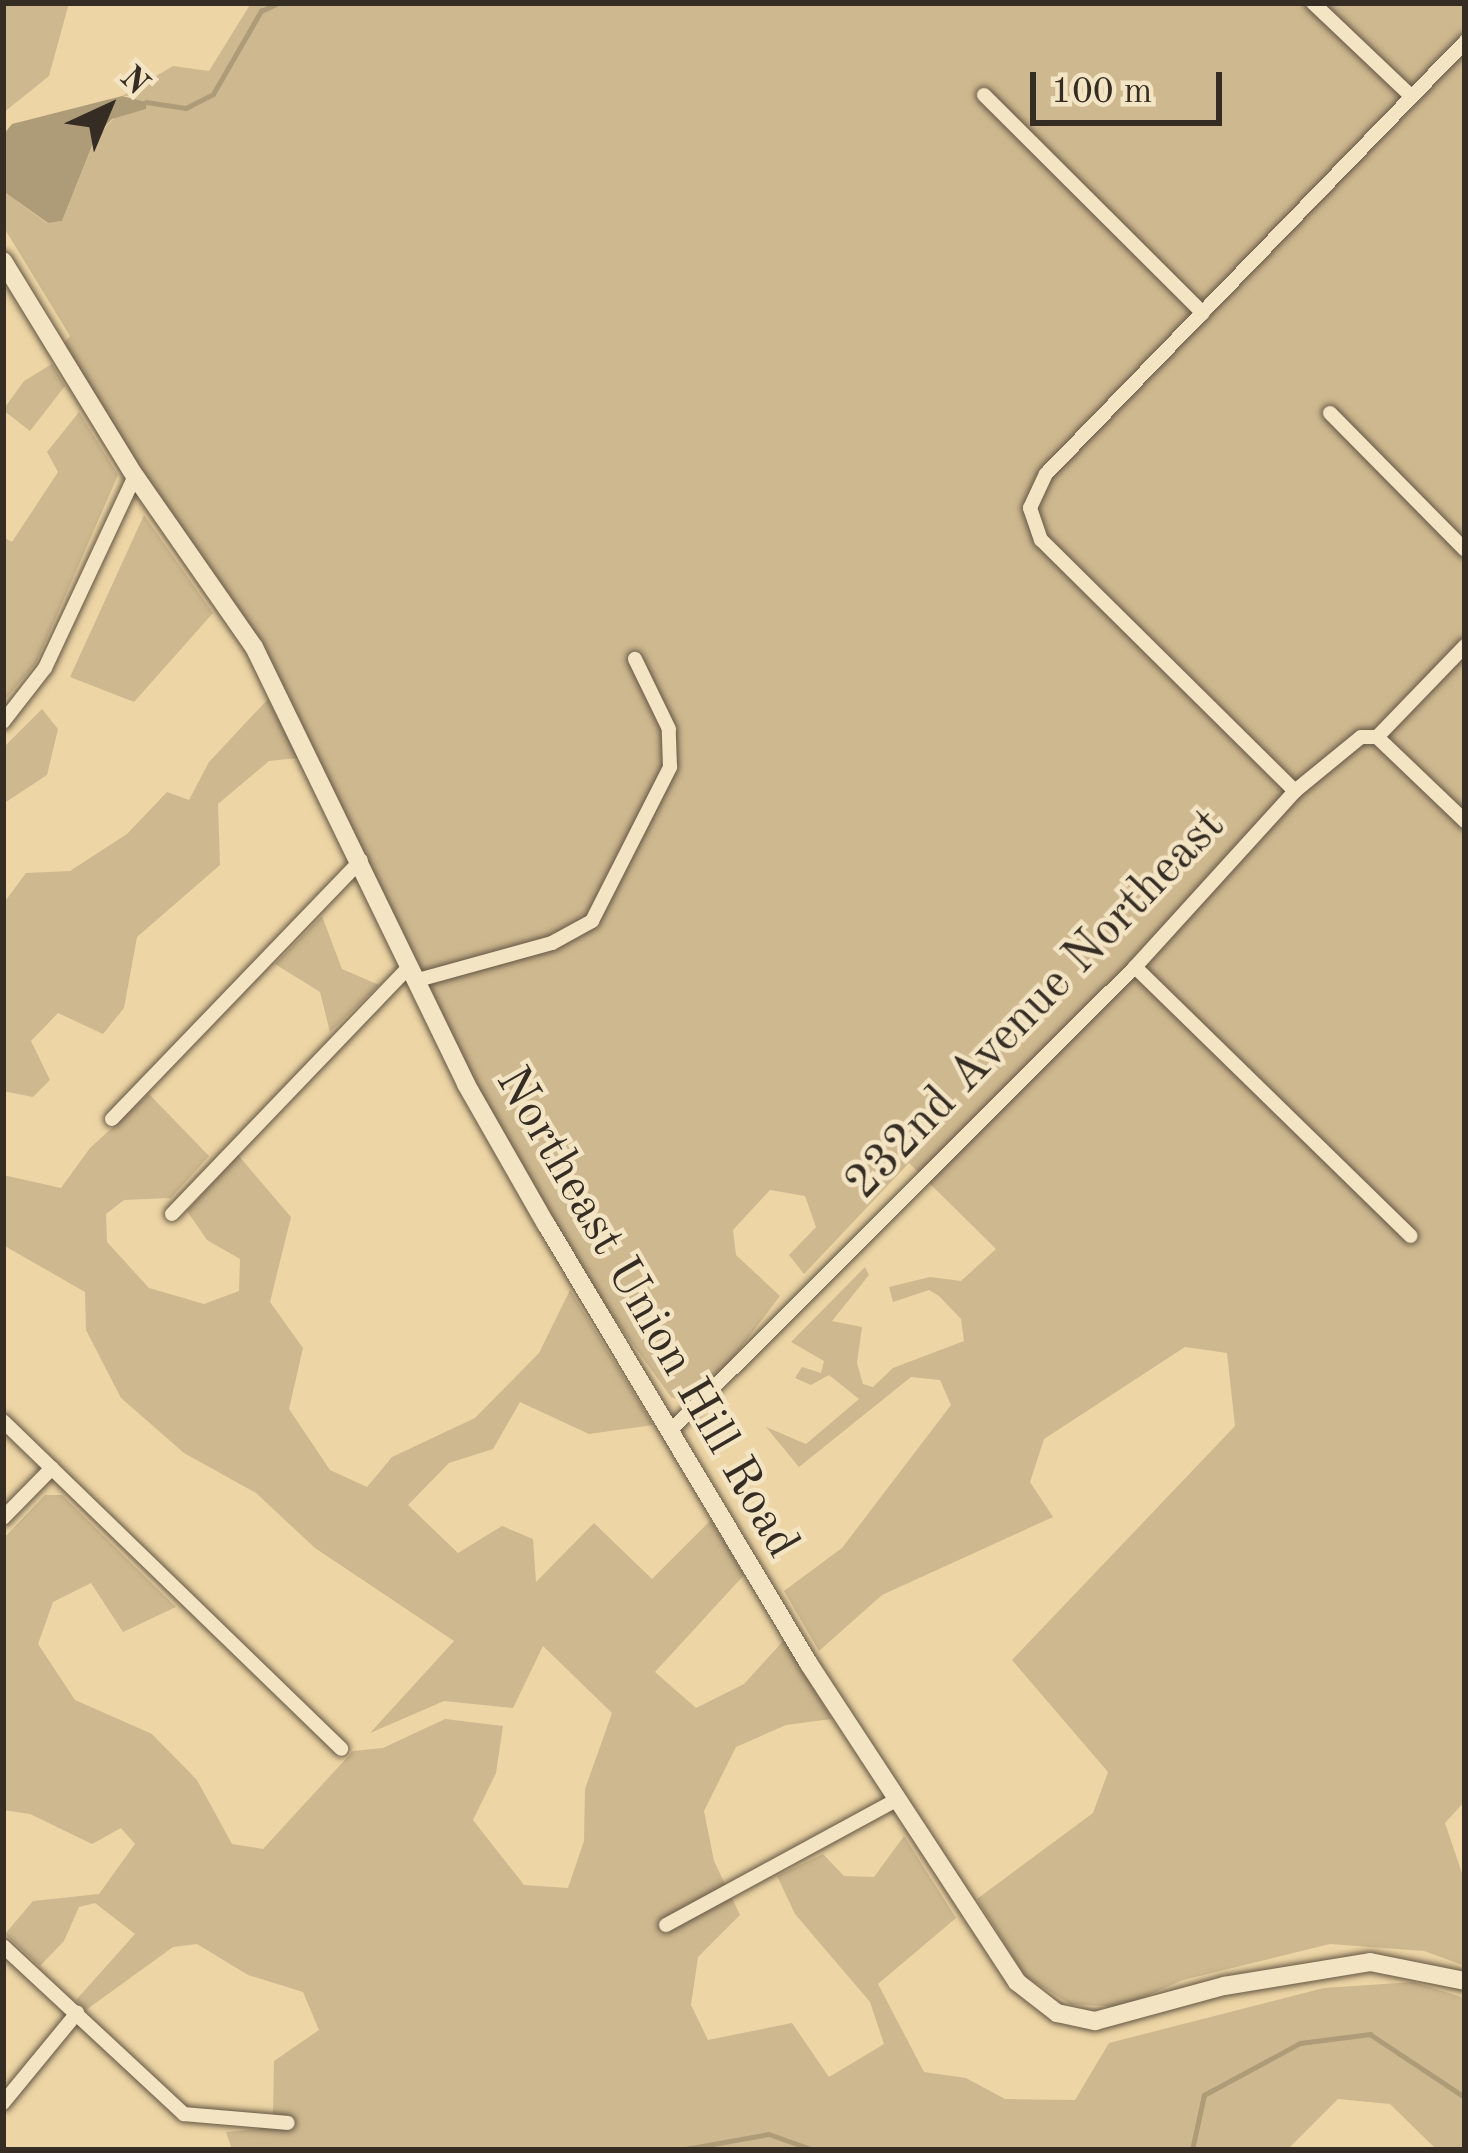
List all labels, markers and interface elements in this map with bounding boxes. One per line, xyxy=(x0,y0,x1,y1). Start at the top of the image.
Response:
north arrow xyxy=(48,48,168,168)
scale bar xyxy=(1036,48,1228,122)
text: N xyxy=(113,61,154,102)
text: 100 m xyxy=(1051,75,1152,111)
street label: 232nd Avenue Northeast xyxy=(834,798,1238,1212)
street label: Northeast Union Hill Road xyxy=(482,1057,810,1569)

